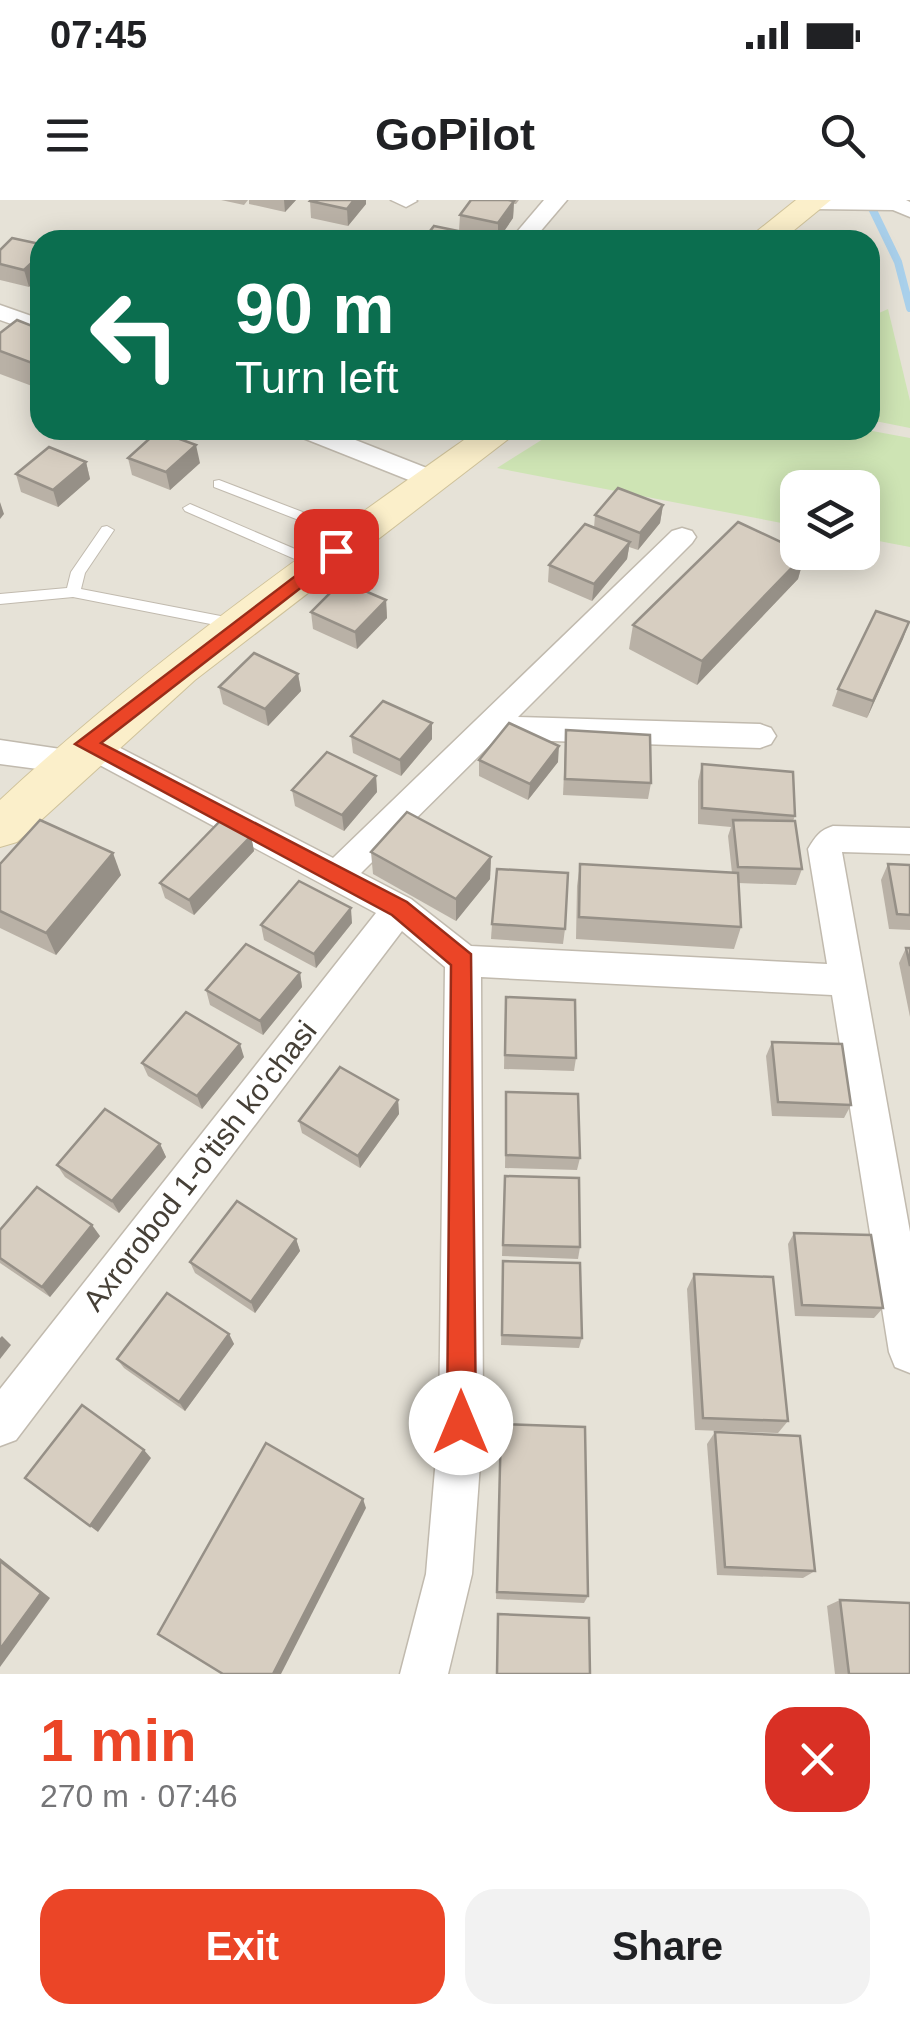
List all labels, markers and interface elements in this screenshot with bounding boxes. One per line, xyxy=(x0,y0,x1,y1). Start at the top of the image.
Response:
text: 07:45 xyxy=(50,14,147,56)
icon: menu xyxy=(40,108,95,163)
icon: search xyxy=(815,108,870,163)
text: GoPilot xyxy=(375,109,535,160)
icon: left xyxy=(70,270,200,400)
text: 90 m xyxy=(235,270,395,348)
text: Turn left xyxy=(235,352,398,403)
map controls xyxy=(780,470,880,570)
button: layers xyxy=(780,470,880,570)
pin xyxy=(294,509,379,594)
icon: arrive xyxy=(309,524,364,579)
street label: Axrorobod 1-o'tish ko'chasi xyxy=(76,1014,323,1317)
position arrow xyxy=(409,1371,513,1475)
text: 1 min xyxy=(40,1707,197,1774)
button: close xyxy=(765,1707,870,1812)
text: 270 m · 07:46 xyxy=(40,1778,237,1814)
button: Exit xyxy=(40,1889,445,2004)
button: Share xyxy=(465,1889,870,2004)

